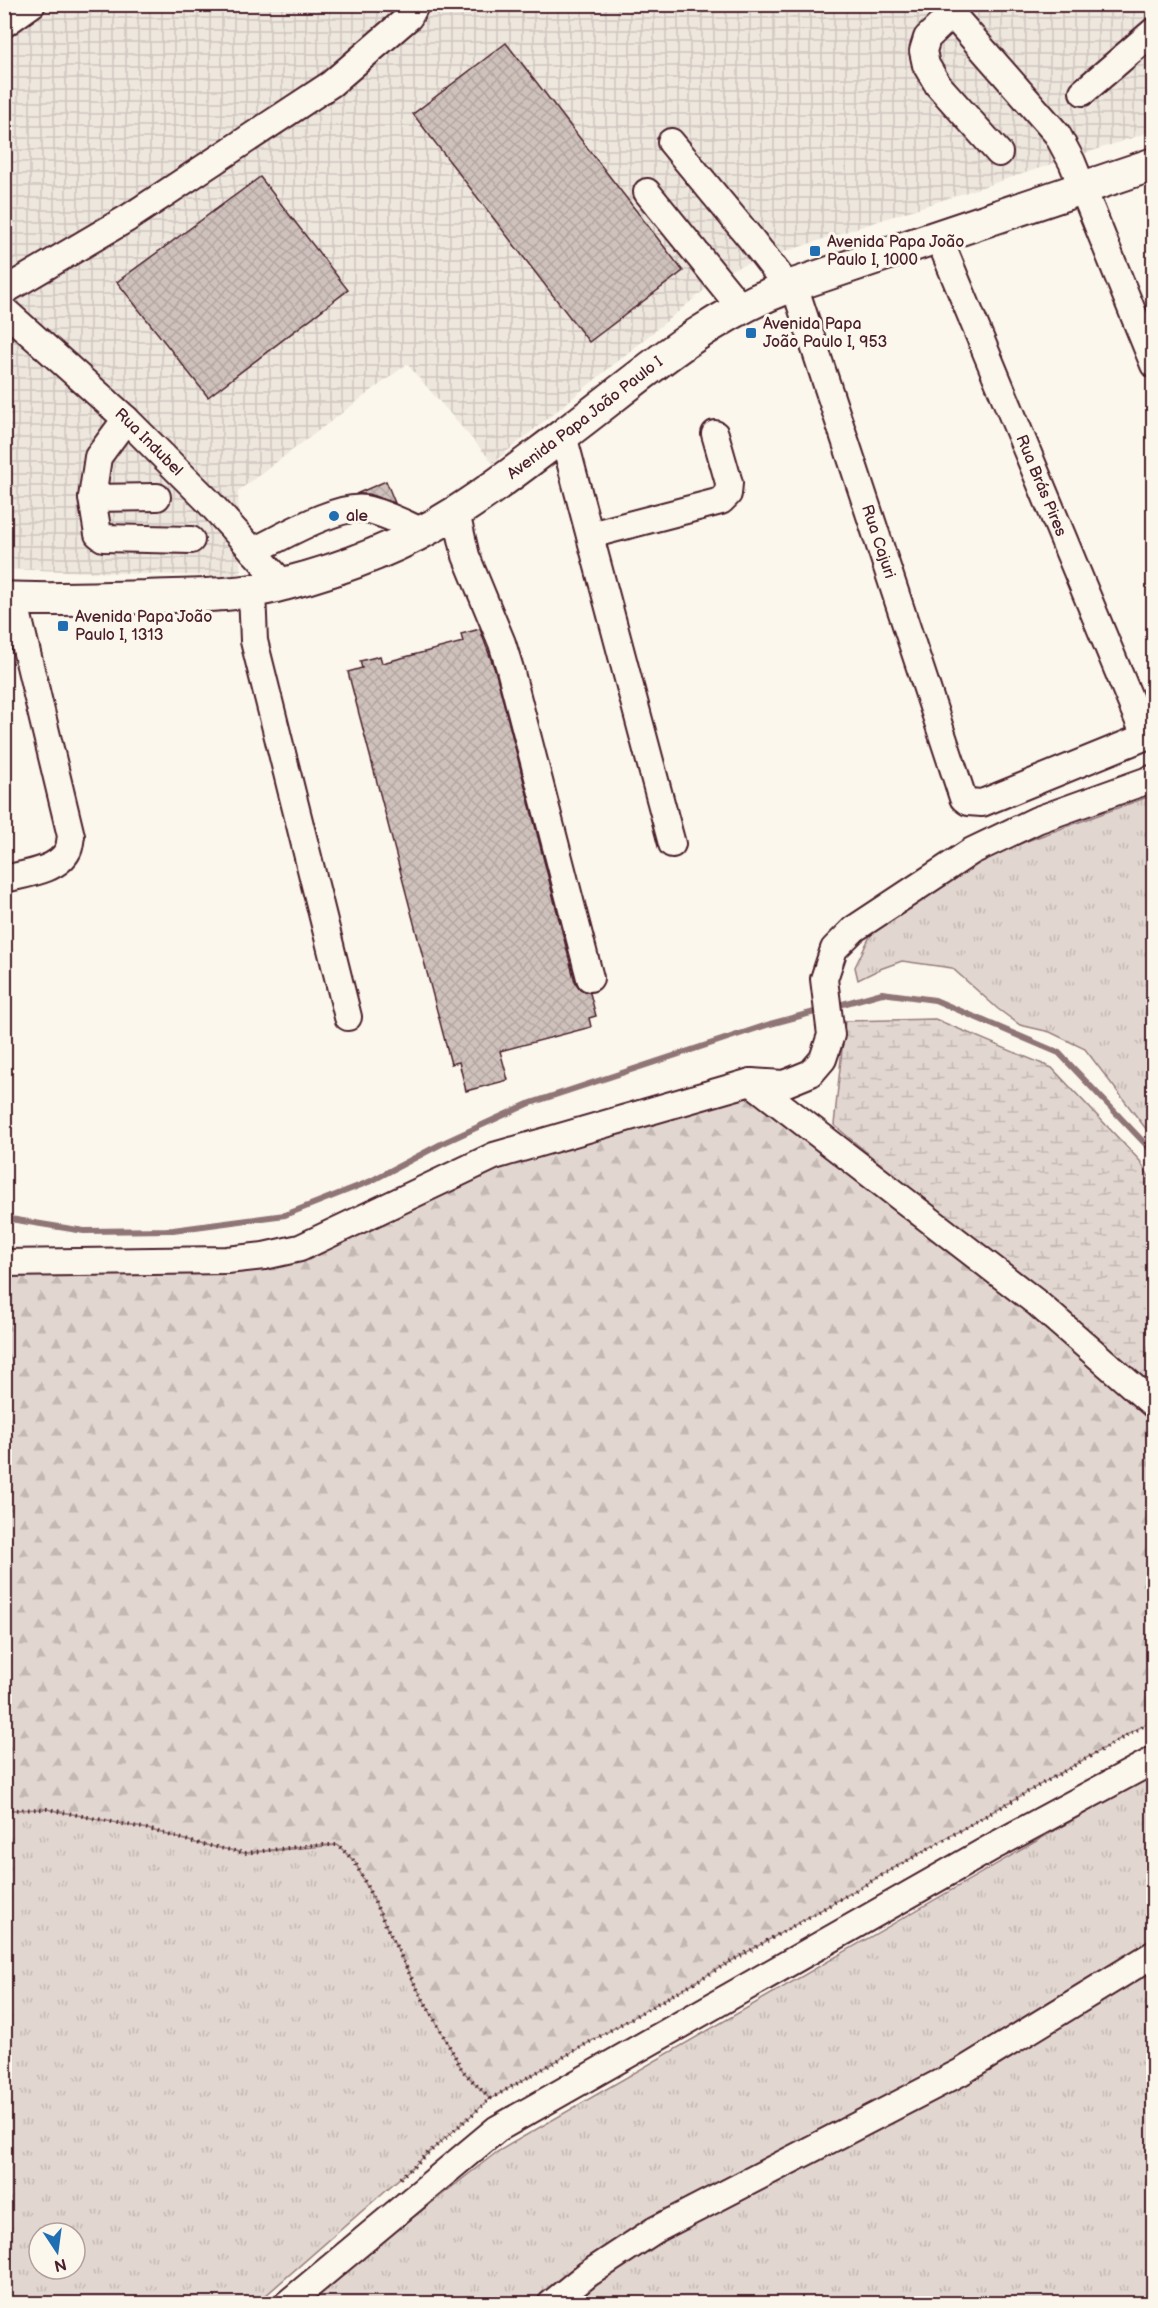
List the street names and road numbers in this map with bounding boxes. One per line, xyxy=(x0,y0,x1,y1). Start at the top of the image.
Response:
street label: Avenida Papa João Paulo I xyxy=(503,352,667,483)
street label: Rua Indubel xyxy=(111,404,187,480)
street label: Rua Brás Pires xyxy=(1012,432,1071,539)
street label: Rua Cajuri xyxy=(858,502,899,581)

